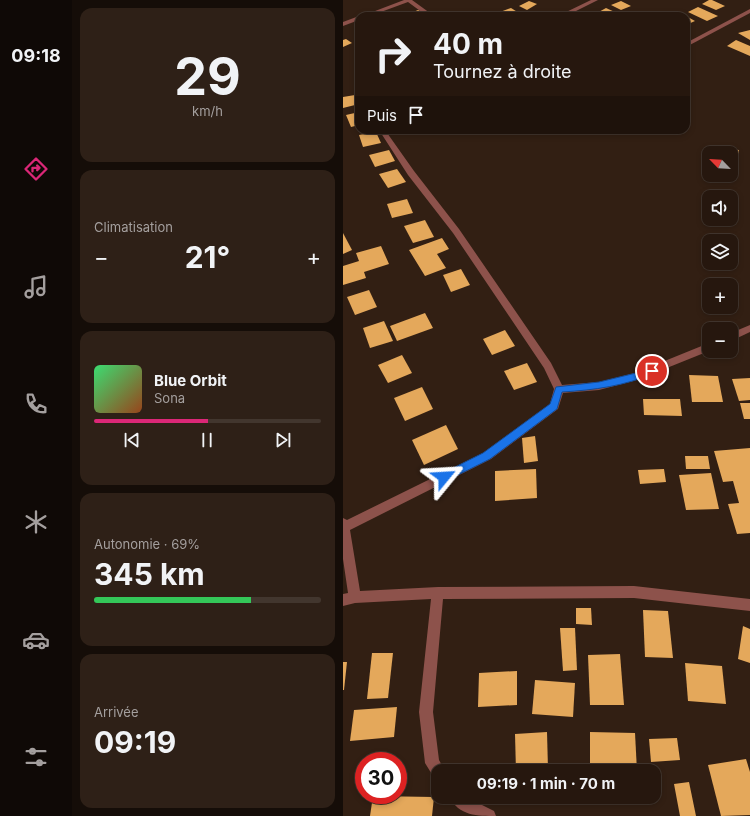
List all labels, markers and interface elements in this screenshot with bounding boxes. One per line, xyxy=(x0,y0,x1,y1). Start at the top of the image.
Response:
text: 40 m xyxy=(433,27,503,61)
icon: right xyxy=(367,28,419,80)
text: 09:18 xyxy=(11,45,61,66)
text: 29 xyxy=(174,45,241,108)
text: Tournez à droite xyxy=(433,61,572,82)
text: km/h xyxy=(192,103,223,119)
icon: arrive xyxy=(405,104,427,126)
text: Puis xyxy=(367,106,397,125)
north arrow xyxy=(702,146,738,182)
map controls xyxy=(702,146,738,358)
icon: directions xyxy=(22,155,50,183)
button: sound xyxy=(702,190,738,226)
text: Climatisation xyxy=(94,219,173,235)
button: layers xyxy=(702,234,738,270)
text: 21° xyxy=(185,239,230,275)
text: − xyxy=(94,244,109,270)
text: + xyxy=(306,244,321,270)
icon: music xyxy=(22,273,50,301)
button: + xyxy=(702,278,738,314)
button: − xyxy=(702,322,738,358)
pin xyxy=(635,354,669,388)
icon: arrive xyxy=(641,360,663,382)
text: Blue Orbit xyxy=(154,371,227,390)
icon: phone xyxy=(22,390,50,418)
text: Sona xyxy=(154,390,185,406)
icon: previous xyxy=(121,429,143,451)
icon: pause xyxy=(196,429,218,451)
icon: next xyxy=(272,429,294,451)
position arrow xyxy=(423,456,465,498)
icon: climate xyxy=(22,508,50,536)
text: Autonomie · 69% xyxy=(94,536,200,552)
text: 345 km xyxy=(94,556,205,592)
icon: car xyxy=(22,626,50,654)
text: Arrivée xyxy=(94,704,139,720)
text: 09:19 xyxy=(94,724,176,760)
icon: filters xyxy=(22,743,50,771)
speed limit sign: 30 xyxy=(355,752,407,804)
text: 09:19 · 1 min · 70 m xyxy=(477,774,615,793)

